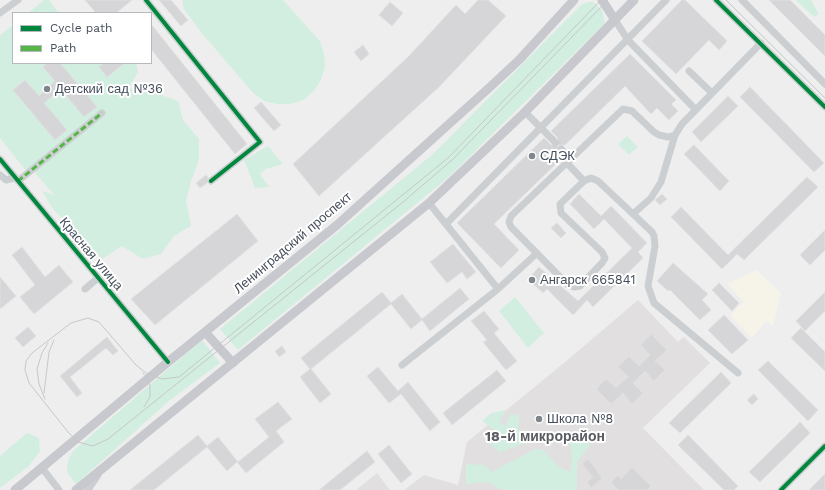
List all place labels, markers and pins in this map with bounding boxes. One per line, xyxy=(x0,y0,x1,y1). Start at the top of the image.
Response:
place label: Детский сад №36 xyxy=(55,81,163,97)
marker: Детский сад №36 xyxy=(42,84,52,94)
place label: СДЭК xyxy=(540,148,575,164)
marker: СДЭК xyxy=(527,151,537,161)
place label: Ангарск 665841 xyxy=(540,272,636,288)
marker: Ангарск 665841 xyxy=(527,275,537,285)
place label: Школа №8 xyxy=(547,411,613,427)
marker: Школа №8 xyxy=(534,414,544,424)

